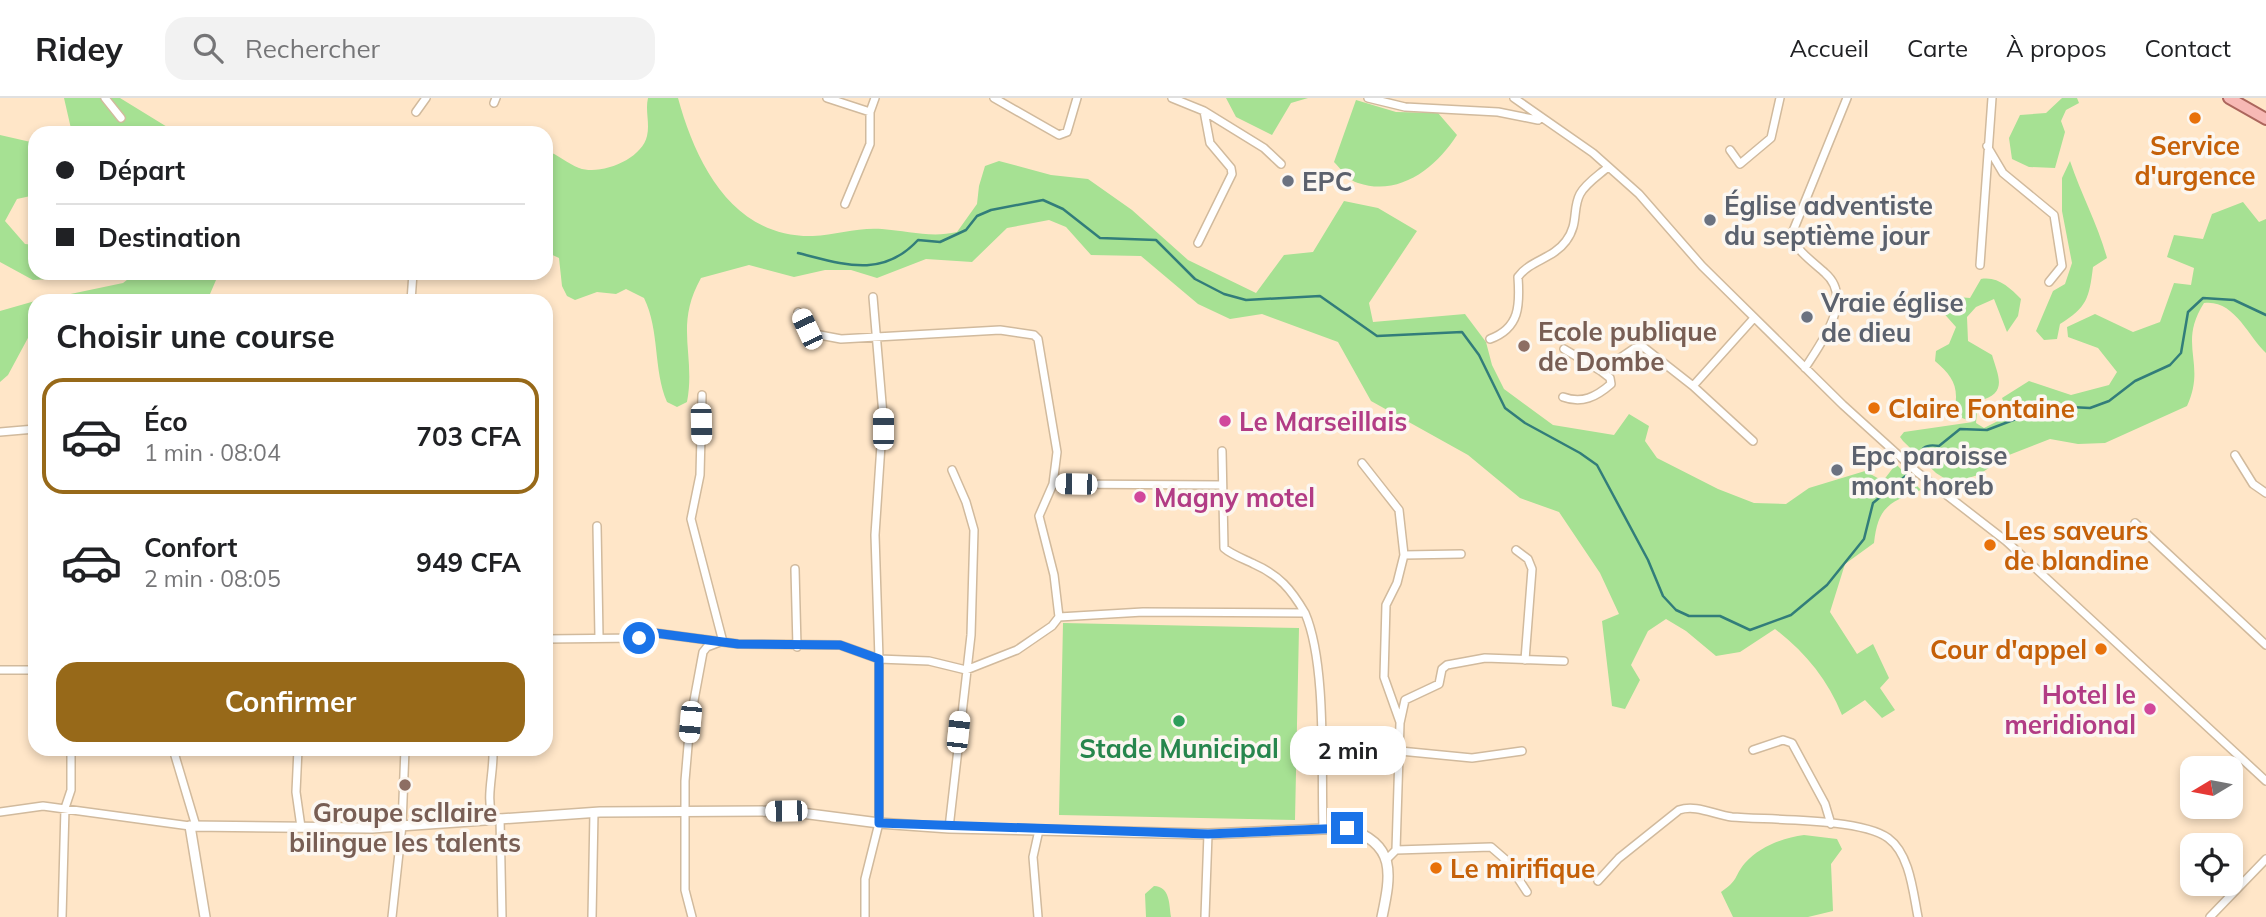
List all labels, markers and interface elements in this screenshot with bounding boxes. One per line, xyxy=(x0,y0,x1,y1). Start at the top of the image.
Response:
search box xyxy=(165,17,655,80)
text: Ridey xyxy=(35,28,123,69)
icon: search xyxy=(189,29,227,67)
text: Rechercher xyxy=(245,32,380,65)
text: Accueil xyxy=(1790,33,1869,63)
text: Carte xyxy=(1907,33,1968,63)
text: À propos xyxy=(2006,33,2107,63)
text: Contact xyxy=(2145,33,2231,63)
marker: Service d'urgence xyxy=(2187,110,2203,126)
place label: Service d'urgence xyxy=(2134,129,2256,192)
text: Départ xyxy=(98,154,185,187)
place label: EPC xyxy=(1302,165,1352,198)
marker: EPC xyxy=(1280,173,1296,189)
place label: Église adventiste du septième jour xyxy=(1724,189,1933,252)
marker: Église adventiste du septième jour xyxy=(1702,212,1718,228)
text: Destination xyxy=(98,221,241,254)
place label: Vraie église de dieu xyxy=(1820,286,1964,349)
car xyxy=(789,306,826,352)
marker: Vraie église de dieu xyxy=(1799,309,1815,325)
place label: Ecole publique de Dombe xyxy=(1538,315,1717,378)
text: Choisir une course xyxy=(56,316,335,356)
marker: Ecole publique de Dombe xyxy=(1516,338,1532,354)
place label: Claire Fontaine xyxy=(1888,392,2075,425)
marker: Claire Fontaine xyxy=(1866,400,1882,416)
car xyxy=(691,403,712,445)
icon: car xyxy=(60,405,123,468)
text: Éco xyxy=(144,405,188,438)
place label: Le Marseillais xyxy=(1239,405,1407,438)
car xyxy=(873,408,894,450)
marker: Le Marseillais xyxy=(1217,413,1233,429)
text: 703 CFA xyxy=(416,420,521,453)
text: 1 min · 08:04 xyxy=(144,438,281,467)
place label: Epc paroisse mont horeb xyxy=(1851,439,2008,502)
marker: Epc paroisse mont horeb xyxy=(1829,462,1845,478)
car xyxy=(1055,473,1098,495)
place label: Magny motel xyxy=(1154,481,1315,514)
marker: Magny motel xyxy=(1132,489,1148,505)
place label: Les saveurs de blandine xyxy=(2004,514,2149,577)
icon: car xyxy=(60,531,123,594)
text: Confort xyxy=(144,531,237,564)
marker: Les saveurs de blandine xyxy=(1982,537,1998,553)
text: 949 CFA xyxy=(416,546,521,579)
text: 2 min · 08:05 xyxy=(144,564,281,593)
route start xyxy=(623,622,655,654)
place label: Cour d'appel xyxy=(1930,633,2087,666)
marker: Cour d'appel xyxy=(2093,641,2109,657)
button: Confirmer xyxy=(56,662,525,742)
place label: Hotel le meridional xyxy=(2004,678,2136,741)
car xyxy=(678,700,703,744)
marker: Hotel le meridional xyxy=(2142,701,2158,717)
car xyxy=(946,710,971,754)
marker: Stade Municipal xyxy=(1171,713,1187,729)
callout: 2 min xyxy=(1289,726,1405,776)
place label: Stade Municipal xyxy=(1079,732,1279,765)
text: 2 min xyxy=(1318,736,1378,765)
north arrow xyxy=(2180,756,2244,819)
map controls xyxy=(2180,756,2243,896)
marker: Groupe scllaire bilingue les talents xyxy=(397,777,413,793)
place label: Groupe scllaire bilingue les talents xyxy=(289,796,521,859)
car xyxy=(765,800,808,822)
route end xyxy=(1331,812,1363,844)
button: locate xyxy=(2180,833,2243,896)
place label: Le mirifique xyxy=(1450,852,1595,885)
marker: Le mirifique xyxy=(1428,860,1444,876)

